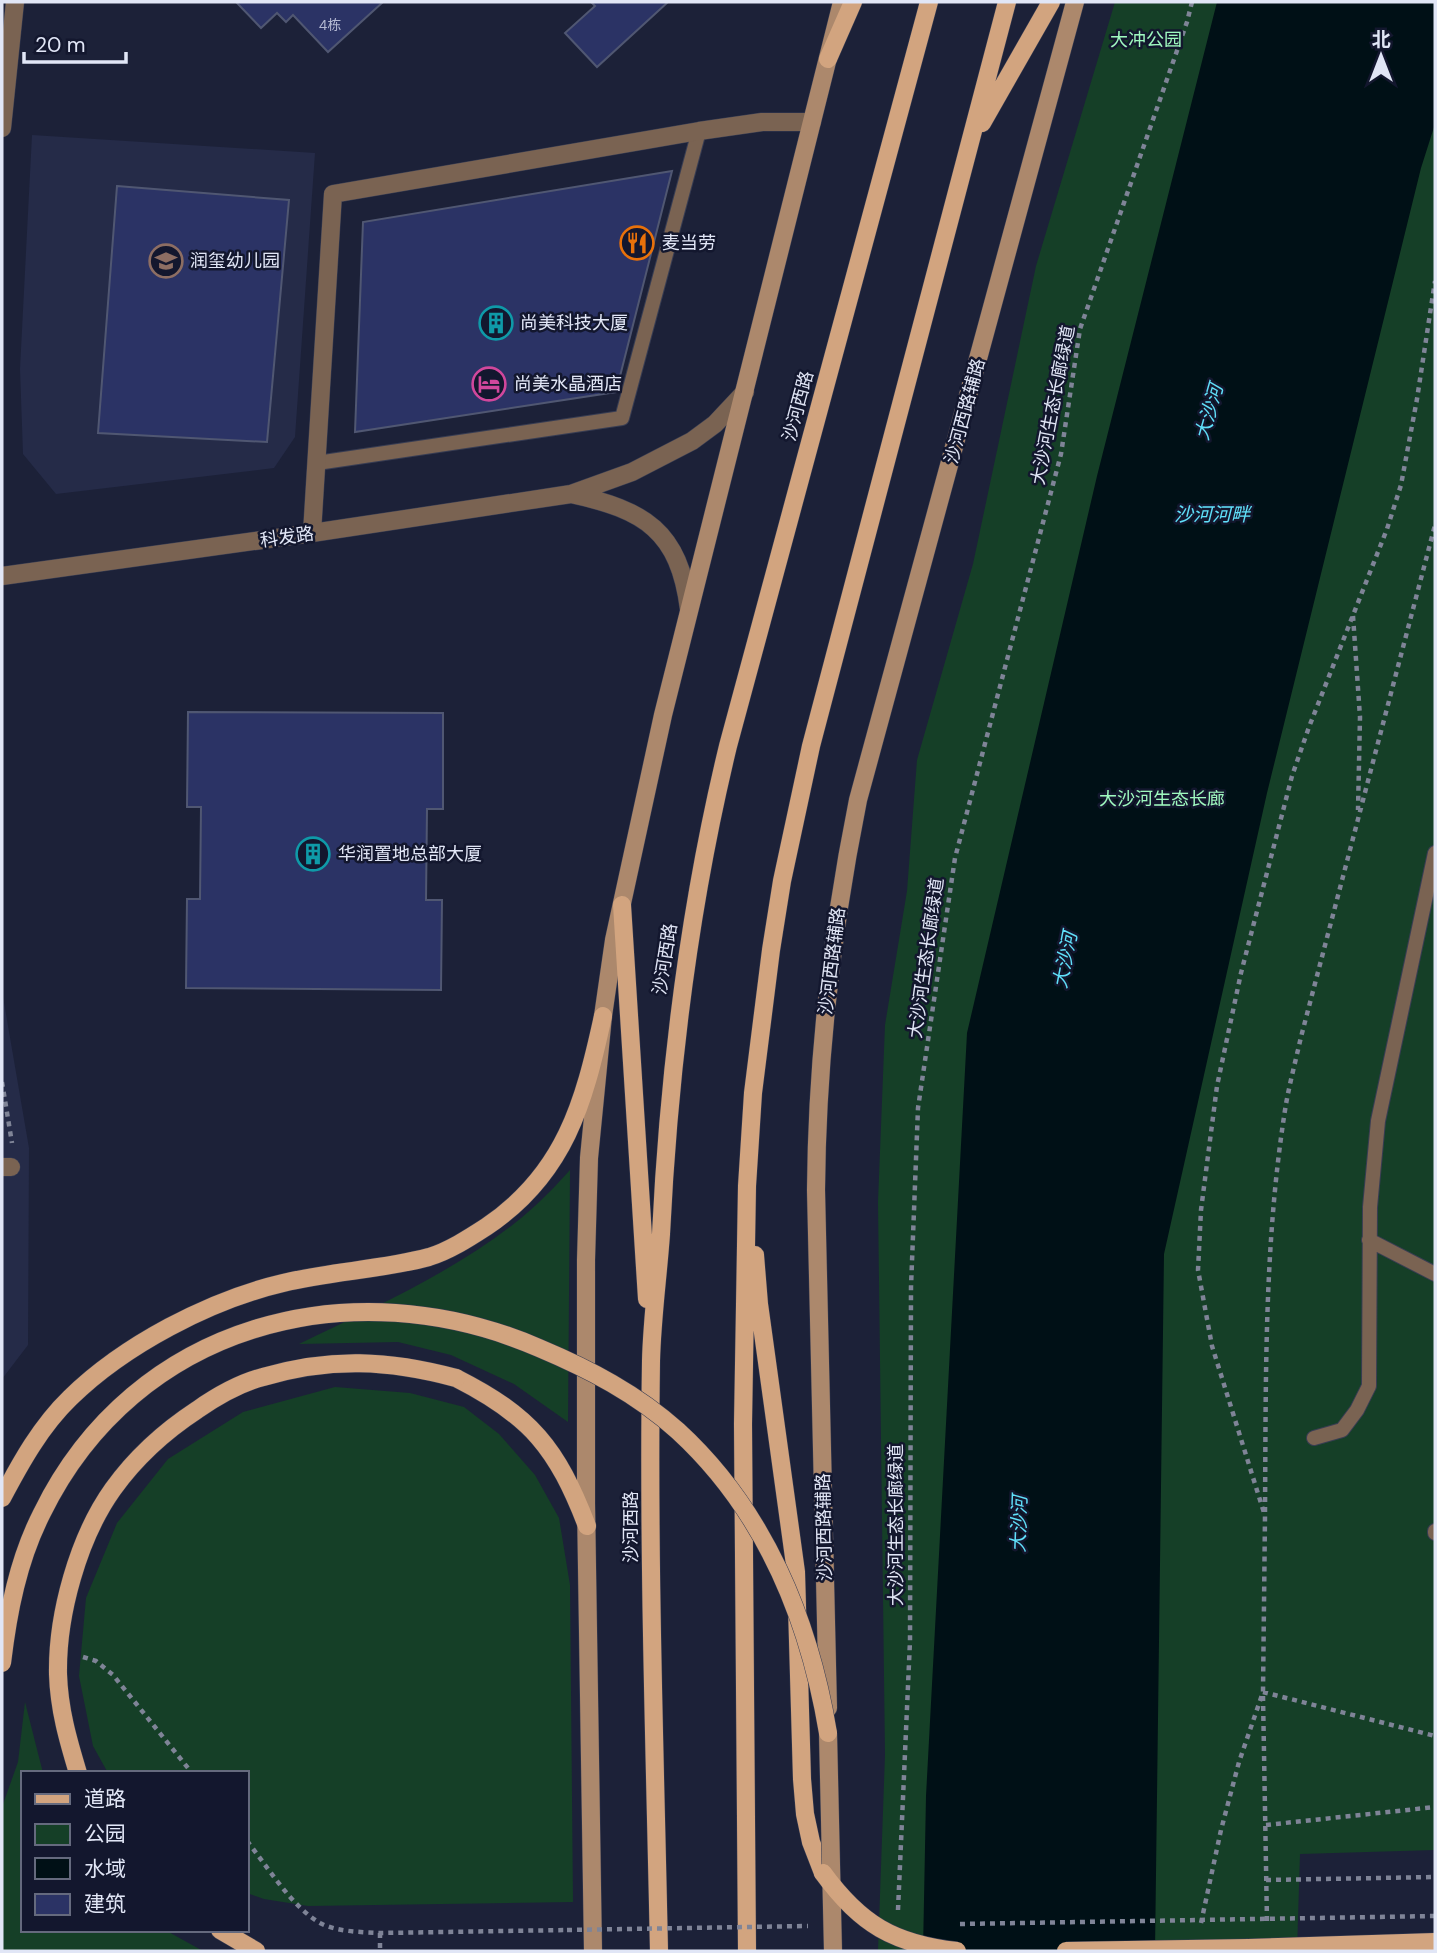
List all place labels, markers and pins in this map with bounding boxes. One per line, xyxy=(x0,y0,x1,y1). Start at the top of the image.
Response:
restaurant icon: 麦当劳 xyxy=(618,224,656,262)
place label: 麦当劳 xyxy=(662,231,716,255)
school or university icon: 润玺幼儿园 xyxy=(147,242,185,280)
place label: 润玺幼儿园 xyxy=(190,249,280,273)
building icon: 尚美科技大厦 xyxy=(477,304,515,342)
place label: 尚美科技大厦 xyxy=(520,311,628,335)
hotel icon: 尚美水晶酒店 xyxy=(470,365,508,403)
place label: 尚美水晶酒店 xyxy=(514,372,622,396)
building icon: 华润置地总部大厦 xyxy=(294,835,332,873)
place label: 华润置地总部大厦 xyxy=(338,842,482,866)

